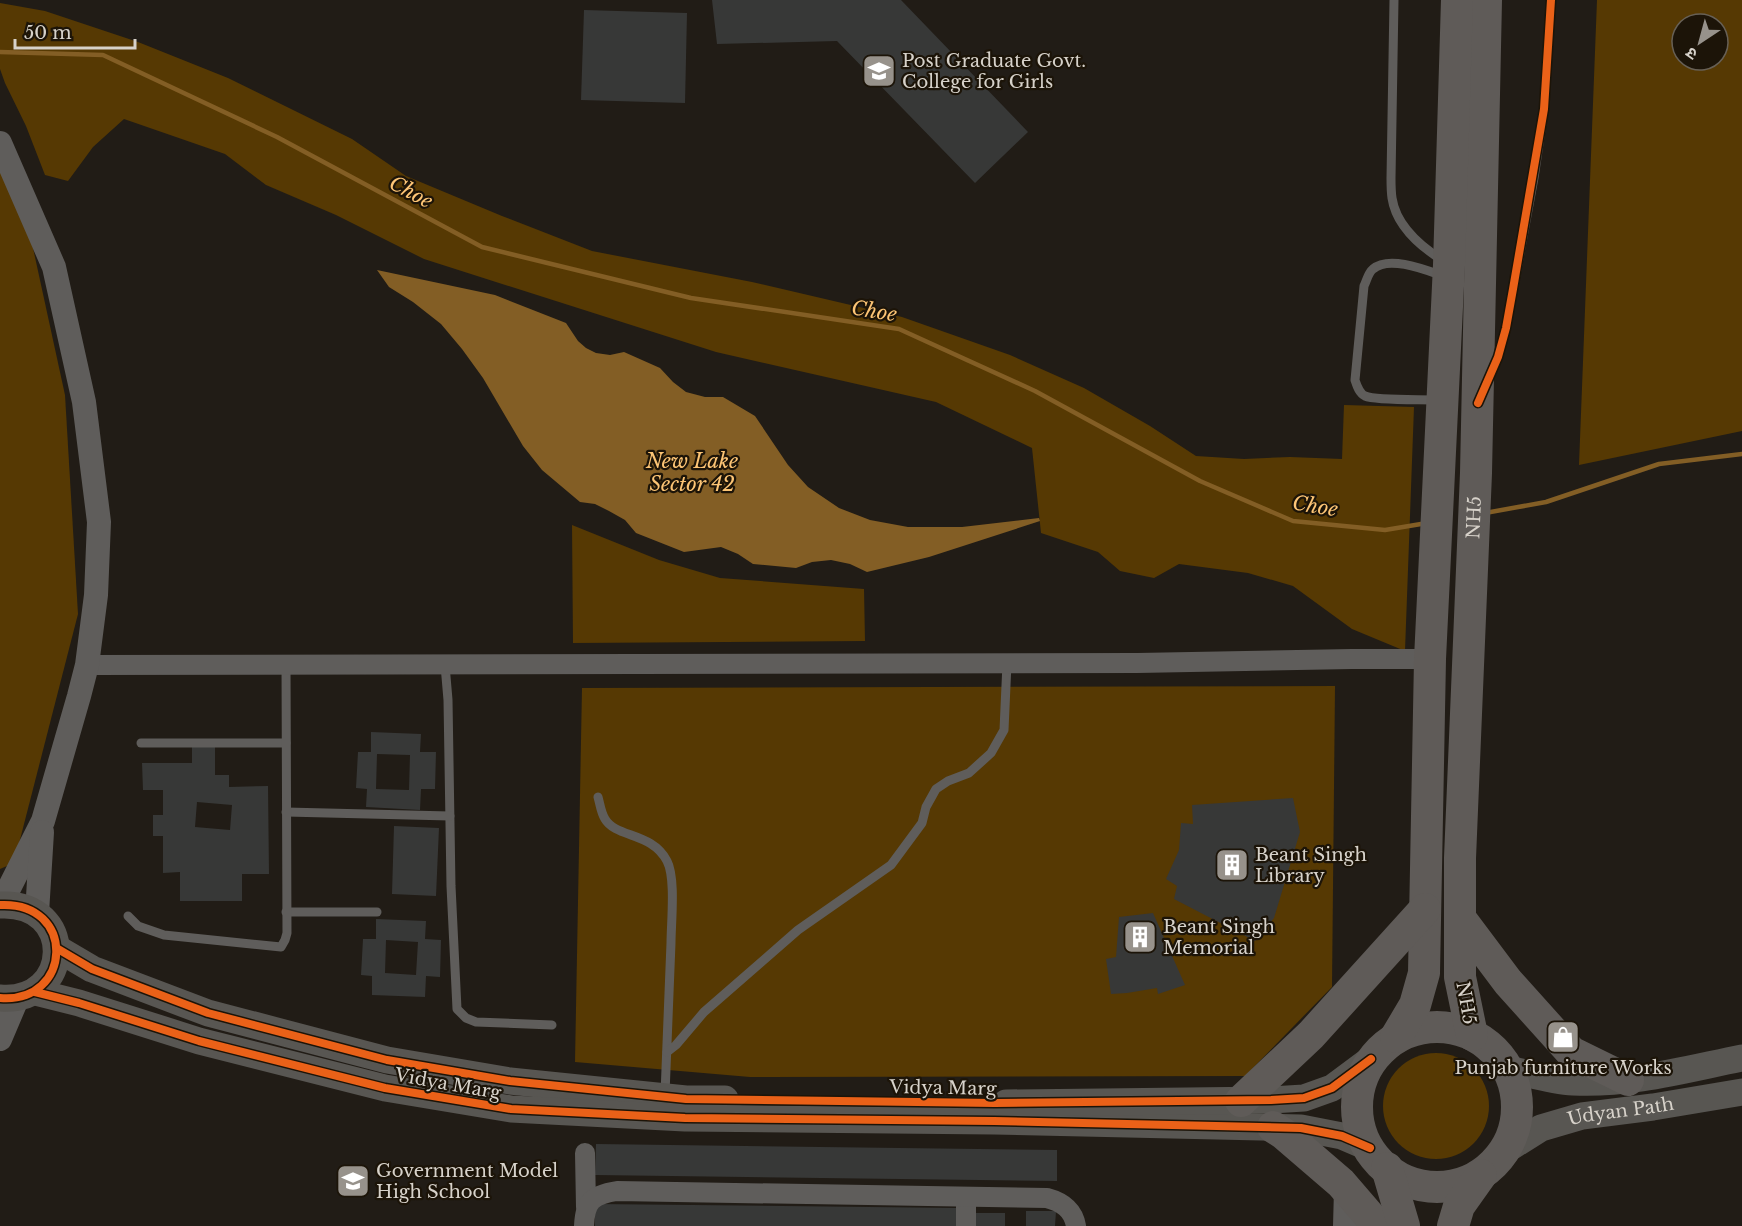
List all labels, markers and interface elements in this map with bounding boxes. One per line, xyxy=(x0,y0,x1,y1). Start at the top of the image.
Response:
scale bar xyxy=(15,12,135,50)
north arrow xyxy=(1670,12,1730,72)
text: 50 m xyxy=(24,22,72,44)
text: उ xyxy=(1681,43,1701,65)
place label: Post Graduate Govt. College for Girls xyxy=(902,50,1086,93)
school or university icon: Post Graduate Govt. College for Girls xyxy=(861,53,897,89)
water label: Choe xyxy=(385,171,437,213)
water label: Choe xyxy=(850,296,898,326)
water label: New Lake Sector 42 xyxy=(645,449,738,496)
water label: Choe xyxy=(1291,491,1339,521)
street label: NH5 xyxy=(1462,496,1486,540)
place label: Beant Singh Library xyxy=(1255,844,1367,887)
building icon: Beant Singh Library xyxy=(1214,847,1250,883)
place label: Beant Singh Memorial xyxy=(1163,916,1275,959)
building icon: Beant Singh Memorial xyxy=(1122,919,1158,955)
street label: NH5 xyxy=(1451,980,1481,1026)
shop icon: Punjab furniture Works xyxy=(1545,1019,1581,1055)
place label: Punjab furniture Works xyxy=(1454,1057,1672,1079)
street label: Vidya Marg xyxy=(392,1064,503,1104)
street label: Vidya Marg xyxy=(888,1076,997,1100)
street label: Udyan Path xyxy=(1565,1093,1675,1131)
place label: Government Model High School xyxy=(376,1160,558,1203)
school or university icon: Government Model High School xyxy=(335,1163,371,1199)

